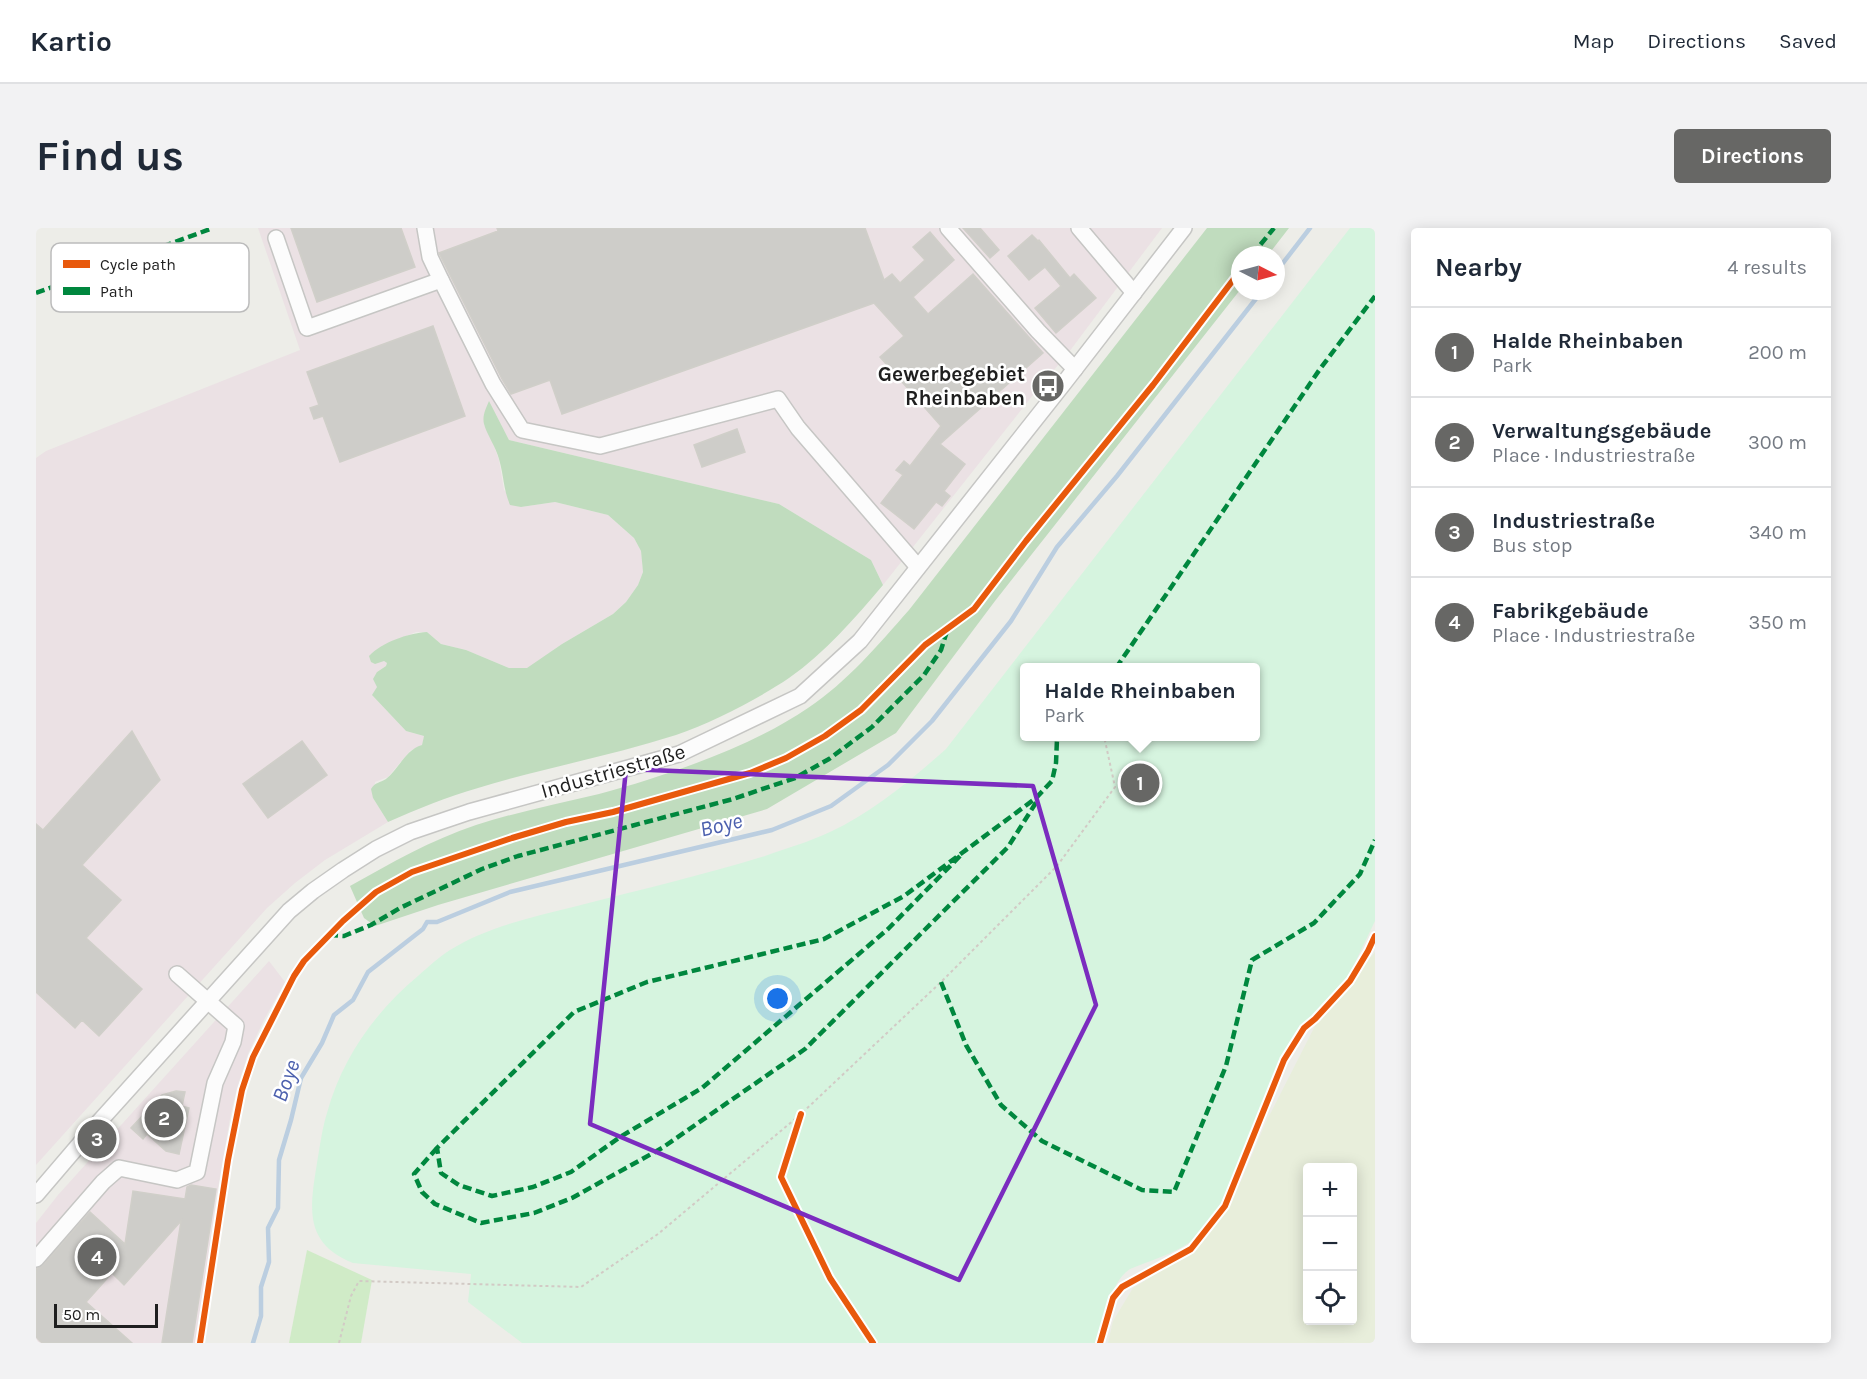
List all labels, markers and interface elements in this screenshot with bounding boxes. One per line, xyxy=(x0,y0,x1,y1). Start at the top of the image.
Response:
text: Kartio xyxy=(30,25,112,58)
text: Map xyxy=(1573,29,1614,53)
text: Directions xyxy=(1647,29,1746,53)
text: Saved xyxy=(1779,29,1837,53)
button: Directions xyxy=(1674,129,1831,183)
text: Find us xyxy=(36,131,184,181)
legend xyxy=(51,243,249,312)
north arrow xyxy=(1231,246,1285,300)
text: Nearby xyxy=(1435,252,1522,283)
text: Cycle path xyxy=(100,255,176,274)
text: 4 results xyxy=(1727,256,1807,279)
text: Path xyxy=(100,282,133,301)
text: Halde Rheinbaben xyxy=(1492,328,1684,354)
text: 1 xyxy=(1451,341,1458,364)
text: 200 m xyxy=(1748,341,1807,364)
text: Park xyxy=(1492,354,1533,377)
place label: Gewerbegebiet Rheinbaben xyxy=(878,362,1025,410)
bus stop icon: Gewerbegebiet Rheinbaben xyxy=(1030,368,1066,404)
text: Verwaltungsgebäude xyxy=(1492,418,1711,444)
text: 2 xyxy=(1448,431,1461,454)
text: 300 m xyxy=(1748,431,1807,454)
text: Place · Industriestraße xyxy=(1492,444,1695,467)
text: Industriestraße xyxy=(1492,508,1655,534)
text: 3 xyxy=(1448,521,1461,544)
text: 340 m xyxy=(1749,521,1807,544)
text: Bus stop xyxy=(1492,534,1572,557)
text: Fabrikgebäude xyxy=(1492,598,1649,624)
text: 4 xyxy=(1449,611,1460,634)
text: 350 m xyxy=(1749,611,1807,634)
text: Place · Industriestraße xyxy=(1492,624,1695,647)
popup xyxy=(1020,663,1260,741)
text: Halde Rheinbaben xyxy=(1044,678,1236,704)
text: Park xyxy=(1044,704,1085,727)
street label: Industriestraße xyxy=(538,739,688,803)
pin: 1 xyxy=(1120,760,1160,806)
water label: Boye xyxy=(697,808,745,842)
your location xyxy=(763,984,792,1013)
water label: Boye xyxy=(266,1056,306,1106)
pin: 2 xyxy=(144,1096,184,1140)
pin: 3 xyxy=(78,1116,116,1162)
map controls xyxy=(1303,1163,1357,1325)
button: + xyxy=(1303,1163,1357,1217)
button: − xyxy=(1303,1217,1357,1271)
pin: 4 xyxy=(78,1234,116,1280)
button: locate xyxy=(1303,1271,1357,1325)
scale bar xyxy=(54,1301,158,1328)
text: 50 m xyxy=(63,1305,100,1324)

